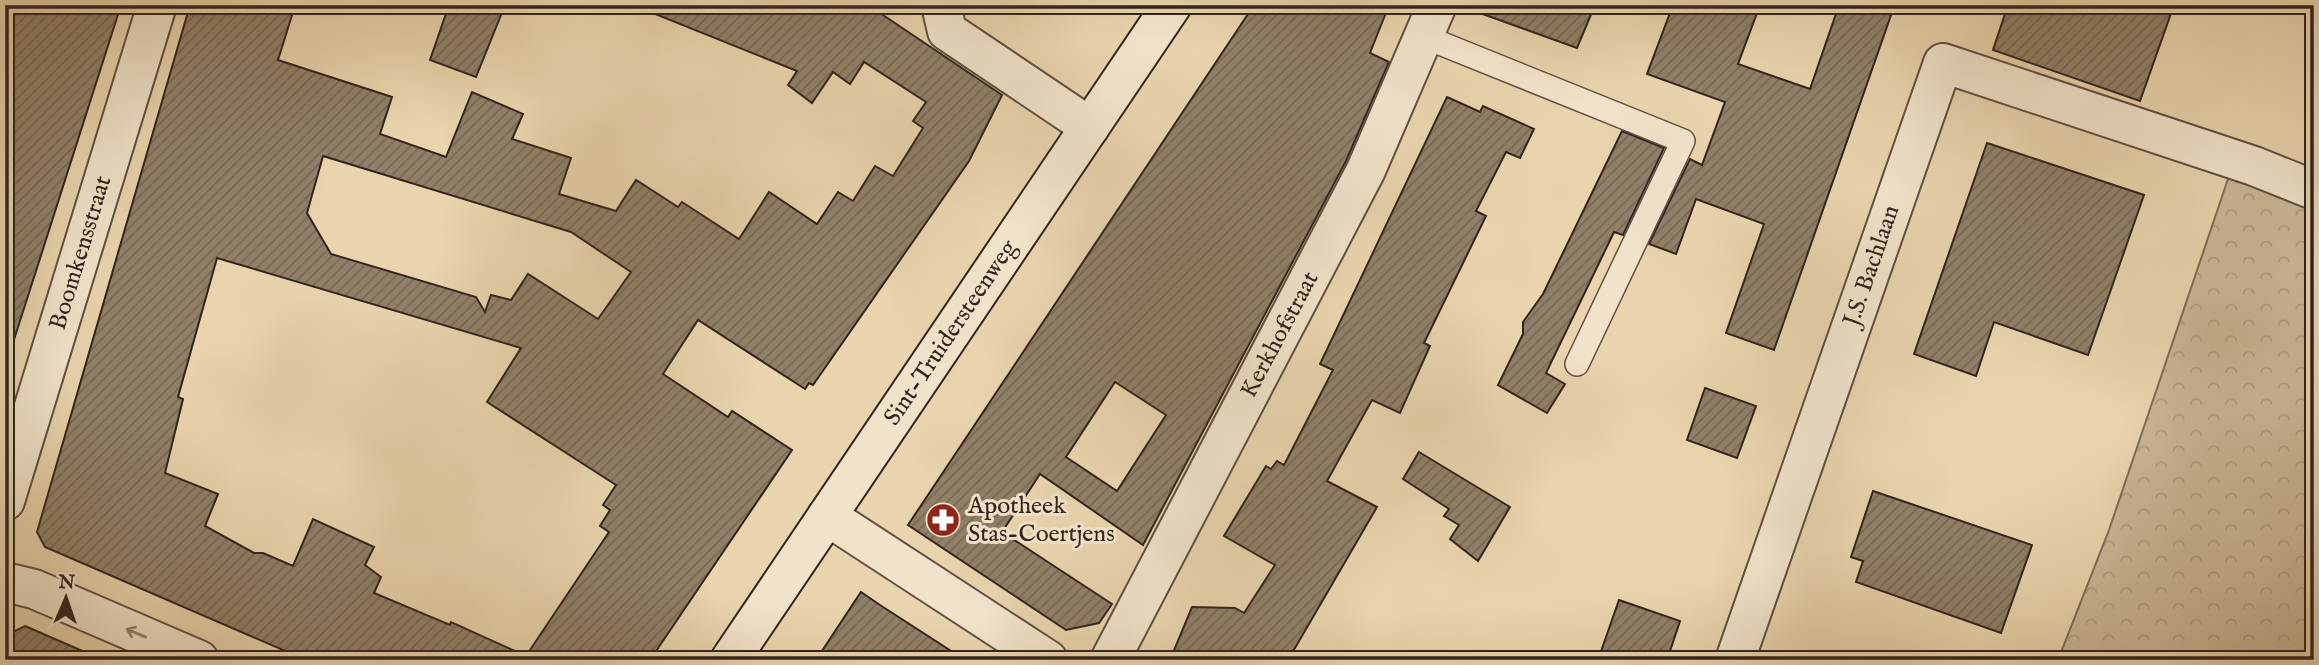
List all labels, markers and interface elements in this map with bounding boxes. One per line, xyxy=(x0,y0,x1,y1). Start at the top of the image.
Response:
street label: Boomkensstraat xyxy=(43,172,119,334)
street label: J.S. Bachlaan xyxy=(1836,201,1907,334)
street label: Sint-Truidersteenweg xyxy=(877,233,1025,432)
street label: Kerkhofstraat xyxy=(1234,267,1326,403)
place label: Apotheek Stas-Coertjens xyxy=(967,491,1115,550)
pharmacy icon: Apotheek Stas-Coertjens xyxy=(924,501,962,539)
north arrow xyxy=(32,564,102,634)
text: N xyxy=(57,571,76,595)
one-way arrow xyxy=(126,626,148,639)

